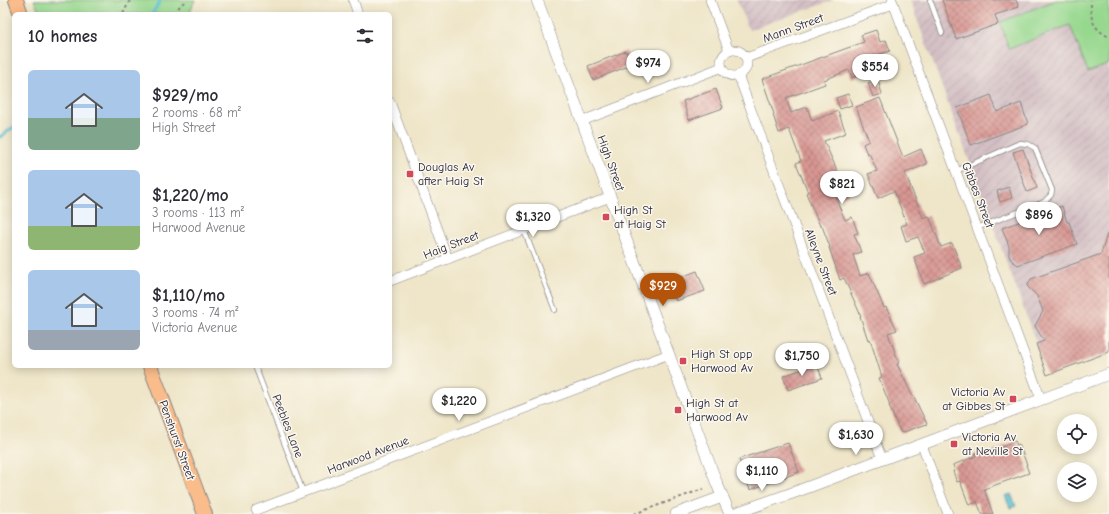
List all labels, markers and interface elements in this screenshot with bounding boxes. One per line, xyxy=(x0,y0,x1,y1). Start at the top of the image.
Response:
street label: Mann Street xyxy=(761,10,826,45)
icon: filters xyxy=(354,25,376,47)
text: 10 homes xyxy=(28,27,97,46)
pin: $974 xyxy=(624,50,672,84)
pin: $554 xyxy=(851,54,899,88)
text: $974 xyxy=(635,55,661,70)
text: $554 xyxy=(861,59,889,74)
icon: home xyxy=(60,86,108,134)
text: $929/mo xyxy=(152,86,218,105)
text: 2 rooms · 68 m² xyxy=(152,105,241,120)
text: High Street xyxy=(152,120,215,135)
street label: High Street xyxy=(594,133,628,193)
place label: Douglas Av after Haig St xyxy=(418,160,484,188)
street label: Gibbes Street xyxy=(959,160,997,230)
marker: Douglas Av after Haig St xyxy=(405,169,415,179)
pin: $821 xyxy=(818,171,866,205)
text: $821 xyxy=(829,176,855,191)
icon: home xyxy=(60,186,108,234)
text: $1,220/mo xyxy=(152,186,229,205)
pin: $896 xyxy=(1015,202,1063,236)
place label: High St at Haig St xyxy=(614,203,666,231)
pin: $1,320 xyxy=(500,204,566,238)
text: 3 rooms · 113 m² xyxy=(152,205,244,220)
text: $896 xyxy=(1025,207,1053,222)
text: $1,320 xyxy=(515,209,551,224)
marker: High St at Haig St xyxy=(601,212,611,222)
text: Harwood Avenue xyxy=(152,220,245,235)
street label: Alleyne Street xyxy=(802,227,840,298)
street label: Haig Street xyxy=(421,228,481,262)
pin: $929 xyxy=(639,273,687,307)
text: $929 xyxy=(649,278,677,293)
icon: home xyxy=(60,286,108,334)
text: $1,110/mo xyxy=(152,286,225,305)
text: 3 rooms · 74 m² xyxy=(152,305,238,320)
text: Victoria Avenue xyxy=(152,320,237,335)
pin: $1,750 xyxy=(769,343,835,377)
place label: High St opp Harwood Av xyxy=(691,347,753,375)
text: $1,750 xyxy=(784,348,820,363)
marker: High St opp Harwood Av xyxy=(678,356,688,366)
place label: Victoria Av at Gibbes St xyxy=(942,385,1006,413)
pin: $1,220 xyxy=(426,388,492,422)
street label: Peebles Lane xyxy=(269,392,307,460)
text: $1,220 xyxy=(441,393,477,408)
marker: Victoria Av at Gibbes St xyxy=(1008,394,1018,404)
place label: High St at Harwood Av xyxy=(686,396,748,424)
street label: Penshurst Street xyxy=(156,398,198,482)
marker: High St at Harwood Av xyxy=(673,405,683,415)
map controls xyxy=(1057,414,1097,502)
button: locate xyxy=(1057,414,1097,454)
pin: $1,630 xyxy=(823,422,889,456)
text: $1,630 xyxy=(838,427,874,442)
place label: Victoria Av at Neville St xyxy=(962,430,1023,458)
street label: Harwood Avenue xyxy=(325,433,411,477)
marker: Victoria Av at Neville St xyxy=(949,439,959,449)
pin: $1,110 xyxy=(729,458,795,492)
button: layers xyxy=(1057,462,1097,502)
text: $1,110 xyxy=(745,463,779,478)

